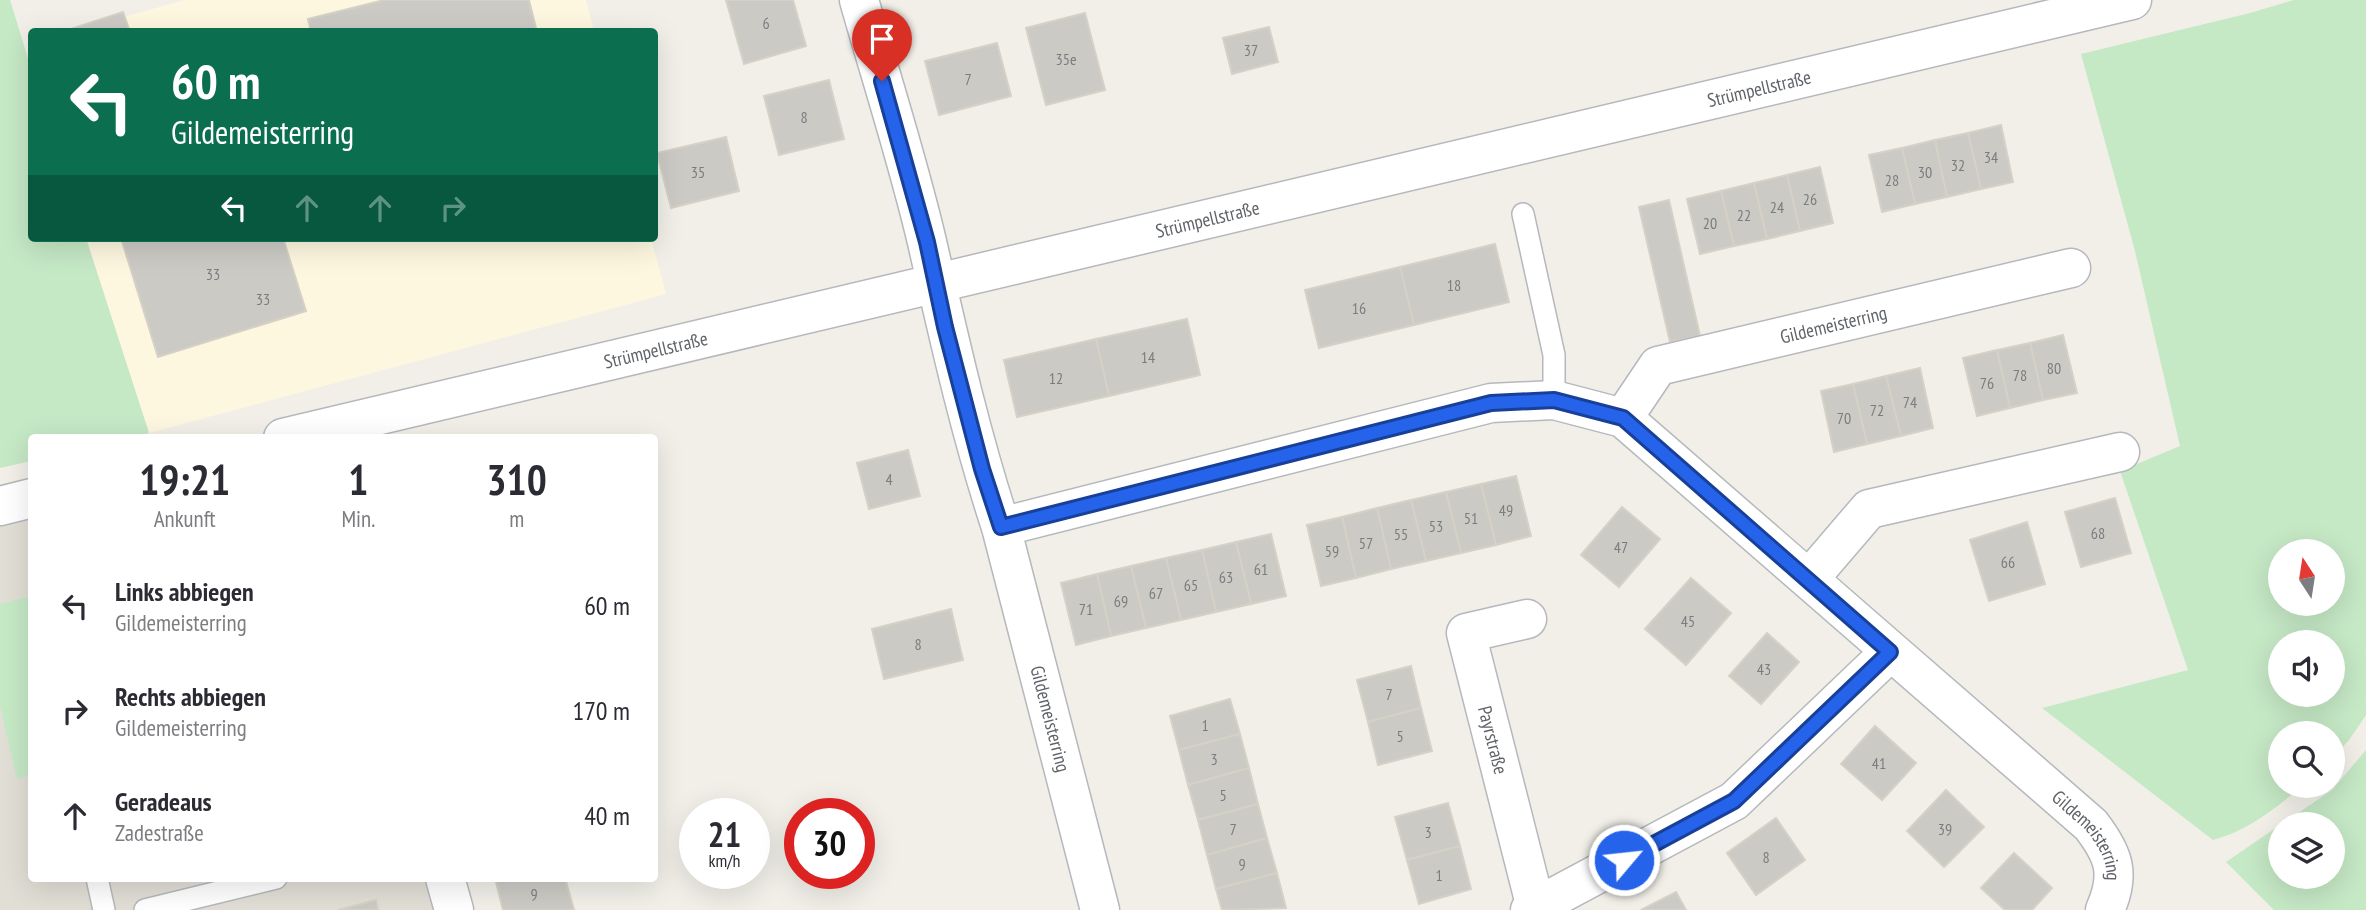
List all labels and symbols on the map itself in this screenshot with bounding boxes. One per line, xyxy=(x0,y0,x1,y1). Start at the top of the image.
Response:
pin xyxy=(852,9,912,81)
house number: 6 xyxy=(762,13,770,33)
house number: 37 xyxy=(1244,40,1258,60)
house number: 35e xyxy=(1055,49,1077,69)
street label: Strümpellstraße xyxy=(1705,64,1814,112)
house number: 7 xyxy=(964,69,972,89)
house number: 8 xyxy=(800,107,808,127)
house number: 34 xyxy=(1984,147,1998,167)
house number: 32 xyxy=(1951,155,1965,175)
house number: 35 xyxy=(691,162,705,182)
house number: 30 xyxy=(1918,162,1932,182)
house number: 28 xyxy=(1885,170,1899,190)
house number: 26 xyxy=(1803,189,1817,209)
street label: Strümpellstraße xyxy=(1153,195,1262,243)
house number: 24 xyxy=(1770,197,1784,217)
house number: 22 xyxy=(1737,205,1751,225)
house number: 20 xyxy=(1703,213,1717,233)
house number: 33 xyxy=(206,264,220,284)
house number: 18 xyxy=(1447,275,1461,295)
house number: 33 xyxy=(256,289,270,309)
house number: 16 xyxy=(1352,298,1366,318)
street label: Gildemeisterring xyxy=(1778,300,1889,349)
street label: Strümpellstraße xyxy=(601,326,710,374)
house number: 14 xyxy=(1141,347,1155,367)
house number: 80 xyxy=(2047,358,2061,378)
house number: 78 xyxy=(2013,365,2027,385)
house number: 12 xyxy=(1049,368,1063,388)
house number: 76 xyxy=(1980,373,1994,393)
house number: 74 xyxy=(1903,392,1917,412)
house number: 72 xyxy=(1870,400,1884,420)
house number: 70 xyxy=(1837,408,1851,428)
house number: 4 xyxy=(885,469,893,489)
house number: 49 xyxy=(1499,500,1513,520)
house number: 51 xyxy=(1464,508,1478,528)
house number: 53 xyxy=(1429,516,1443,536)
house number: 68 xyxy=(2091,523,2105,543)
house number: 55 xyxy=(1394,524,1408,544)
house number: 57 xyxy=(1359,533,1373,553)
house number: 47 xyxy=(1614,537,1628,557)
north arrow xyxy=(2268,539,2345,616)
house number: 59 xyxy=(1325,541,1339,561)
house number: 66 xyxy=(2001,552,2015,572)
house number: 61 xyxy=(1254,559,1268,579)
house number: 63 xyxy=(1219,567,1233,587)
house number: 65 xyxy=(1184,575,1198,595)
house number: 67 xyxy=(1149,583,1163,603)
house number: 69 xyxy=(1114,591,1128,611)
house number: 71 xyxy=(1079,599,1093,619)
house number: 45 xyxy=(1681,611,1695,631)
house number: 8 xyxy=(914,634,922,654)
house number: 43 xyxy=(1757,659,1771,679)
street label: Gildemeisterring xyxy=(1025,663,1076,774)
house number: 7 xyxy=(1385,684,1393,704)
street label: Payrstraße xyxy=(1473,703,1513,777)
house number: 1 xyxy=(1201,715,1209,735)
house number: 5 xyxy=(1396,726,1404,746)
house number: 3 xyxy=(1210,749,1218,769)
house number: 41 xyxy=(1872,753,1886,773)
house number: 5 xyxy=(1219,785,1227,805)
street label: Gildemeisterring xyxy=(2047,785,2126,881)
speed limit sign: 30 xyxy=(784,798,875,889)
house number: 7 xyxy=(1229,819,1237,839)
house number: 39 xyxy=(1938,819,1952,839)
house number: 3 xyxy=(1424,822,1432,842)
position arrow xyxy=(1587,823,1661,897)
house number: 8 xyxy=(1762,847,1770,867)
house number: 9 xyxy=(1238,854,1246,874)
house number: 1 xyxy=(1435,865,1443,885)
house number: 9 xyxy=(530,884,538,904)

